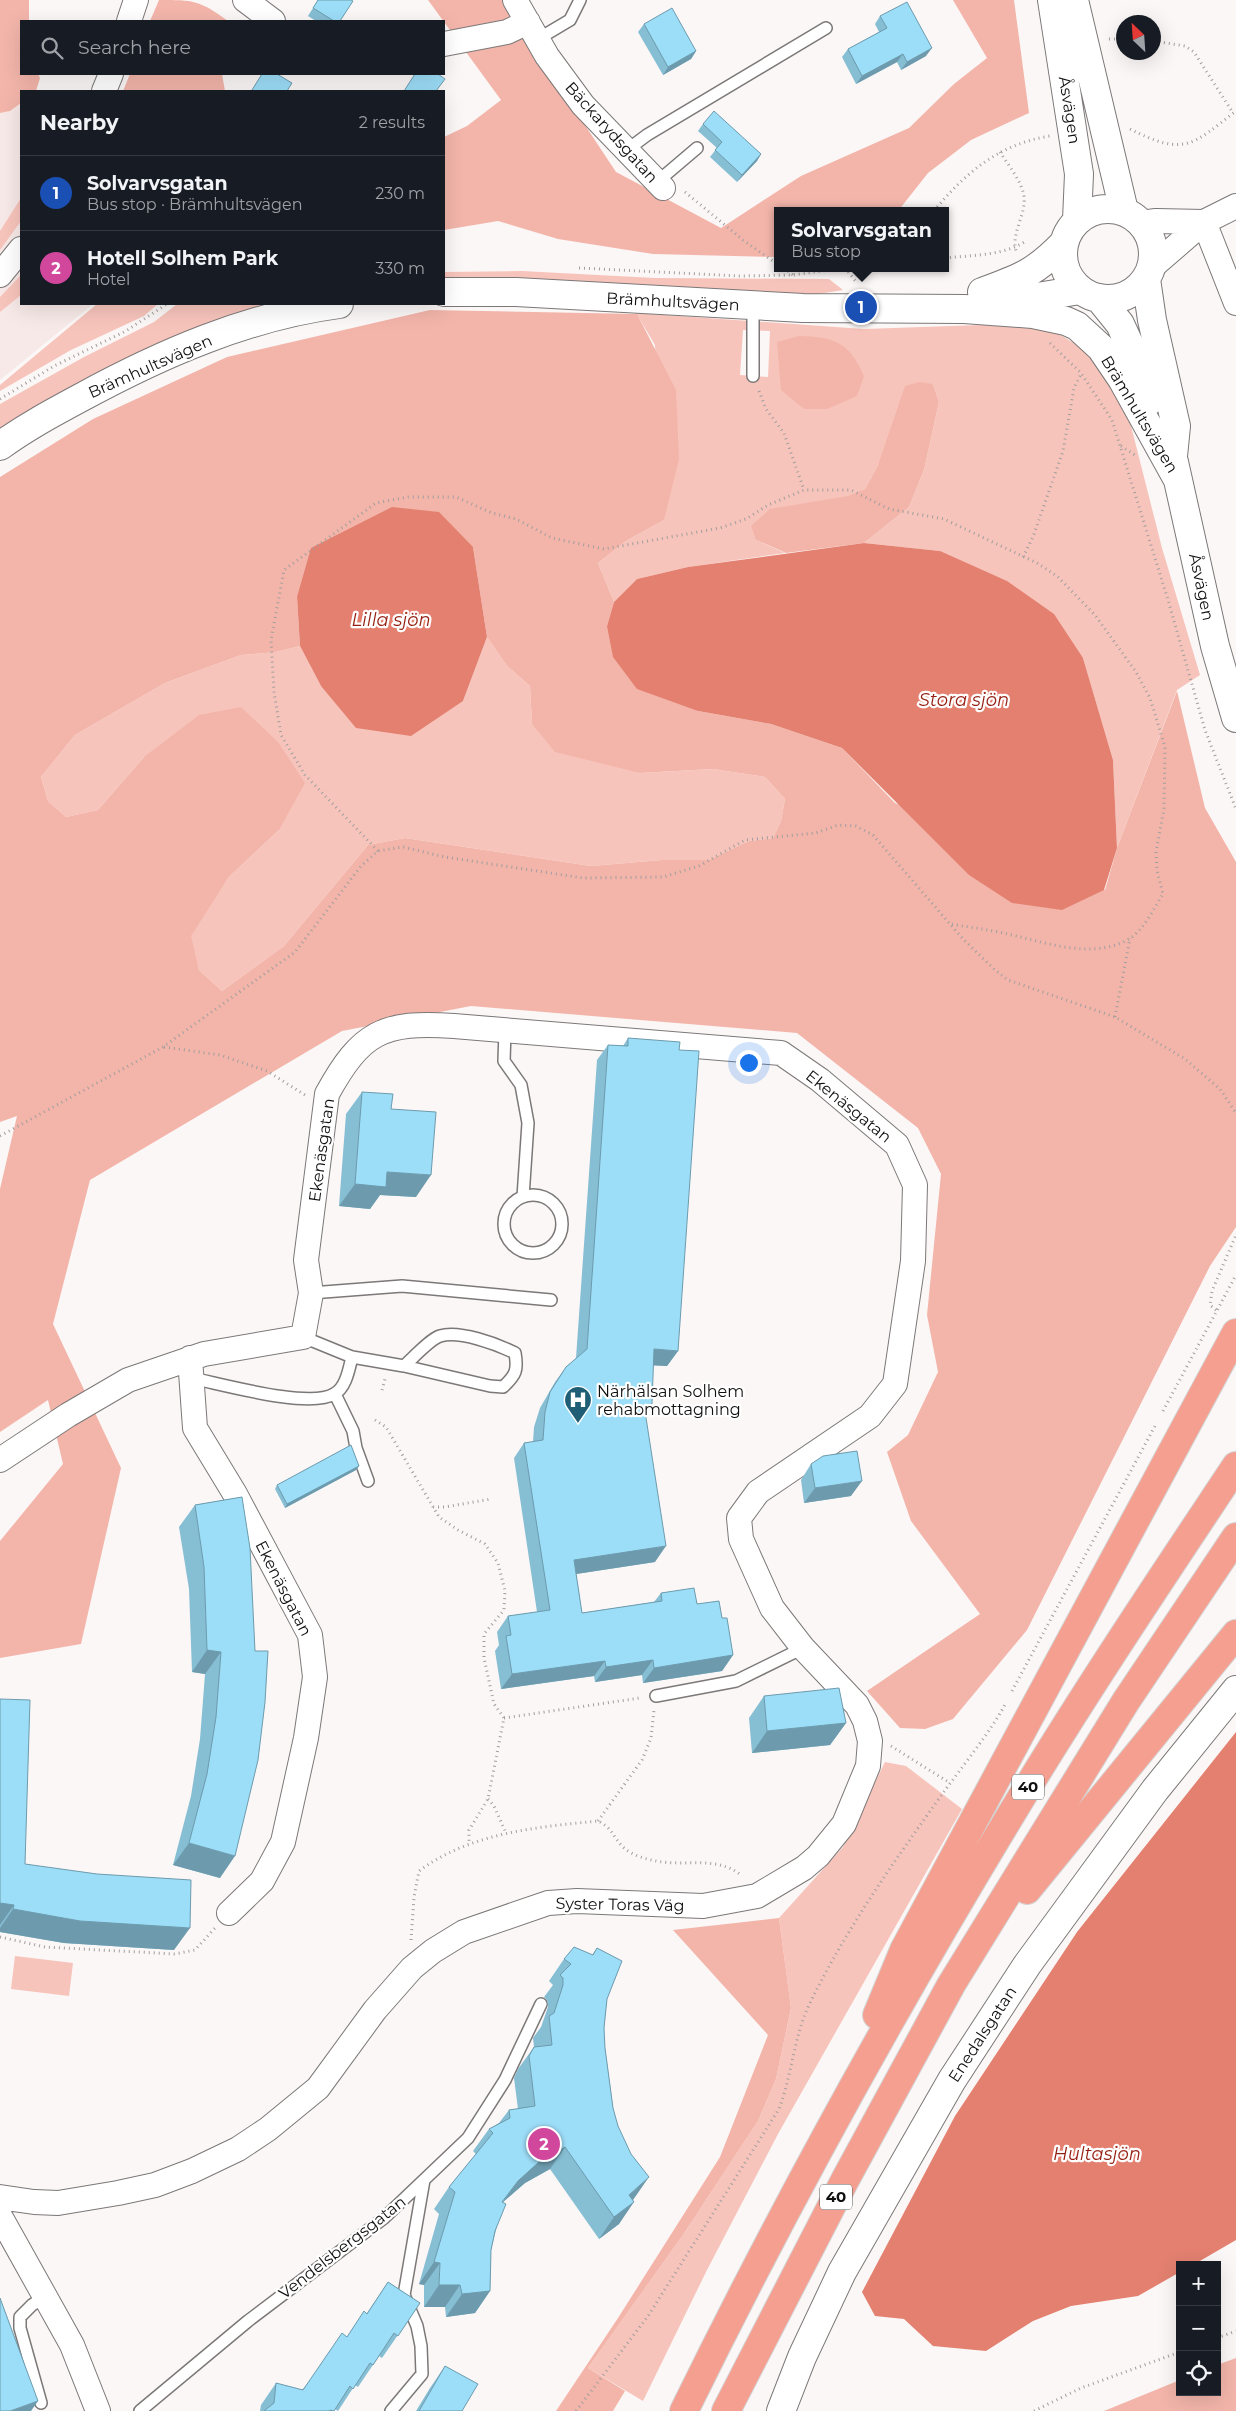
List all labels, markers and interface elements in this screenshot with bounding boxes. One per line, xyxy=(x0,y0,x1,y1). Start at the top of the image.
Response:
north arrow xyxy=(1116,15,1161,60)
search box xyxy=(20,20,445,75)
icon: search xyxy=(38,34,66,62)
text: Search here xyxy=(78,36,191,59)
street label: Åsvägen xyxy=(1055,75,1085,145)
street label: Bäckarydsgatan xyxy=(561,78,662,187)
text: Nearby xyxy=(40,110,119,135)
text: 2 results xyxy=(359,113,425,132)
text: Solvarvsgatan xyxy=(87,172,228,195)
text: 1 xyxy=(53,184,59,203)
text: 230 m xyxy=(375,184,425,203)
text: Bus stop · Brämhultsvägen xyxy=(87,195,302,214)
popup xyxy=(774,207,949,272)
text: Solvarvsgatan xyxy=(791,219,932,242)
text: Bus stop xyxy=(791,242,861,261)
text: Hotell Solhem Park xyxy=(87,247,278,270)
text: 2 xyxy=(51,259,61,278)
text: 330 m xyxy=(375,259,425,278)
text: Hotel xyxy=(87,270,130,289)
pin: 1 xyxy=(845,288,877,326)
street label: Brämhultsvägen xyxy=(606,289,740,314)
street label: Brämhultsvägen xyxy=(85,331,215,402)
street label: Brämhultsvägen xyxy=(1097,352,1182,476)
street label: Åsvägen xyxy=(1185,552,1219,622)
water label: Lilla sjön xyxy=(351,609,431,631)
water label: Stora sjön xyxy=(919,689,1009,711)
your location xyxy=(736,1050,762,1076)
street label: Ekenäsgatan xyxy=(802,1066,895,1147)
street label: Ekenäsgatan xyxy=(305,1097,338,1203)
place label: Närhälsan Solhem rehabmottagning xyxy=(597,1382,744,1419)
hospital icon: Närhälsan Solhem rehabmottagning xyxy=(563,1385,593,1424)
street label: Ekenäsgatan xyxy=(251,1537,316,1639)
road number: 40 xyxy=(1012,1774,1044,1800)
street label: Syster Toras Väg xyxy=(555,1894,685,1915)
street label: Enedalsgatan xyxy=(944,1983,1020,2086)
pin: 2 xyxy=(528,2125,560,2163)
water label: Hultasjön xyxy=(1053,2143,1141,2165)
road number: 40 xyxy=(820,2184,852,2210)
street label: Vendelsbergsgatan xyxy=(275,2192,410,2303)
map controls xyxy=(1176,2261,1221,2396)
button: + xyxy=(1176,2261,1221,2306)
button: − xyxy=(1176,2306,1221,2351)
button: locate xyxy=(1176,2351,1221,2396)

